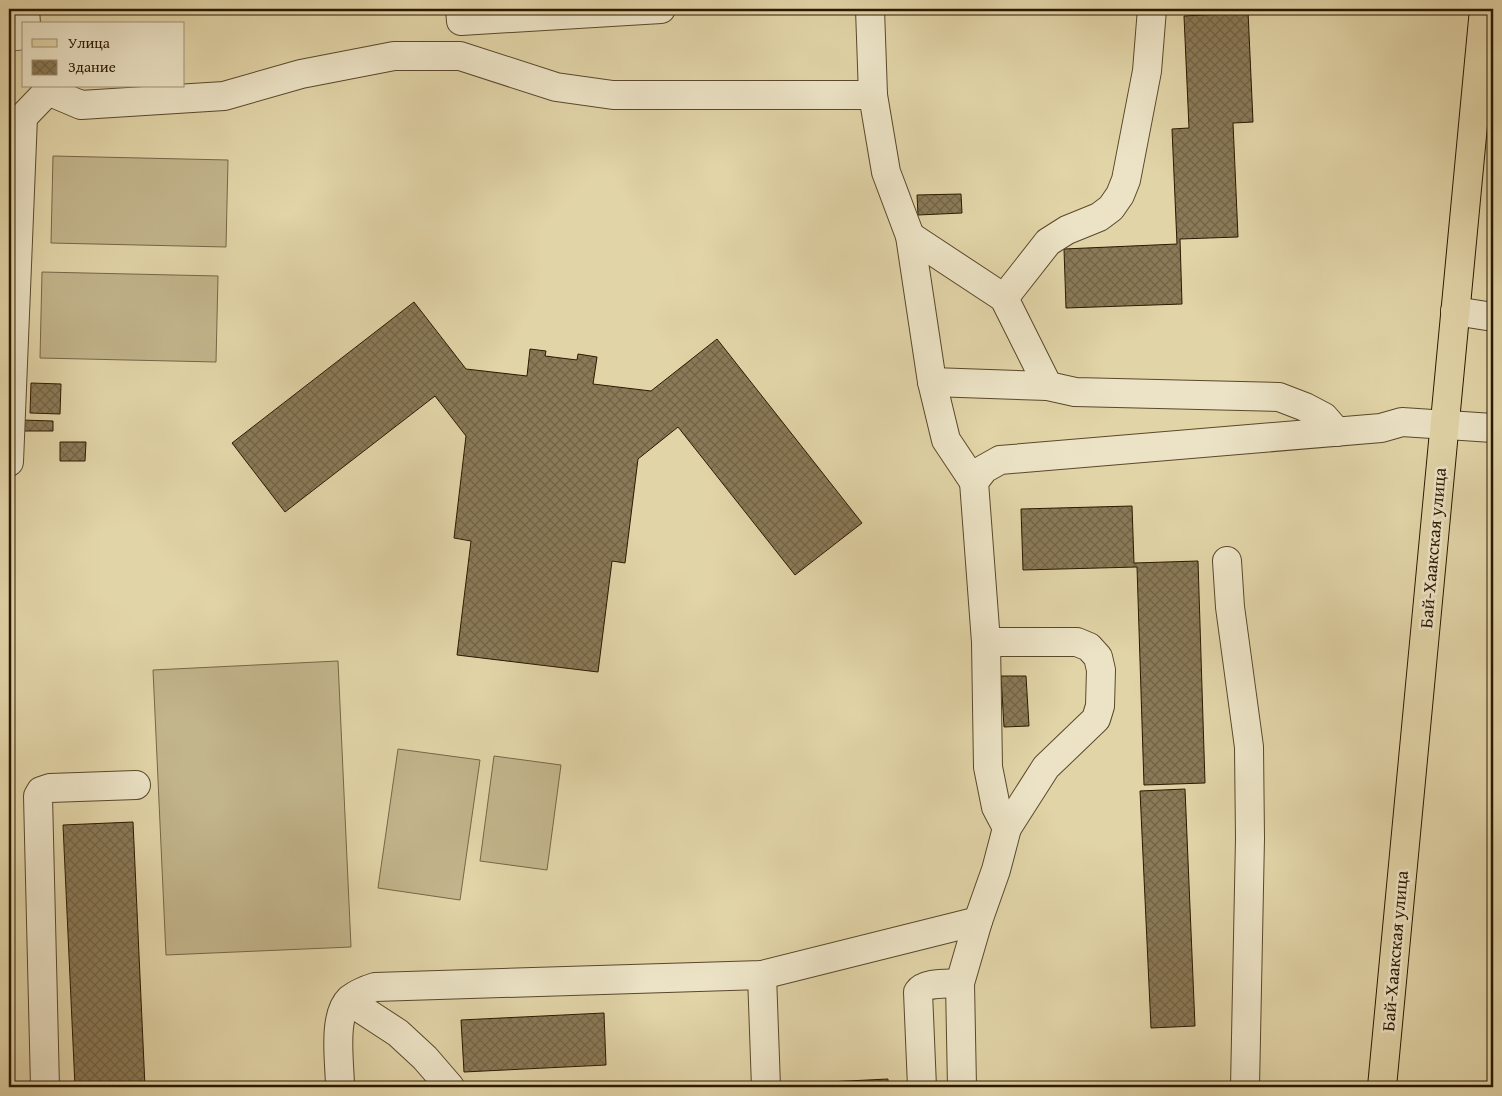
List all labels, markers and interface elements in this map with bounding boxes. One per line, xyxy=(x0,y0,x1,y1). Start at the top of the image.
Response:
legend xyxy=(22,22,185,88)
text: Улица xyxy=(68,32,111,53)
text: Здание xyxy=(68,56,116,77)
street label: Бай-Хаакская улица xyxy=(1412,466,1453,629)
street label: Бай-Хаакская улица xyxy=(1374,869,1415,1032)

